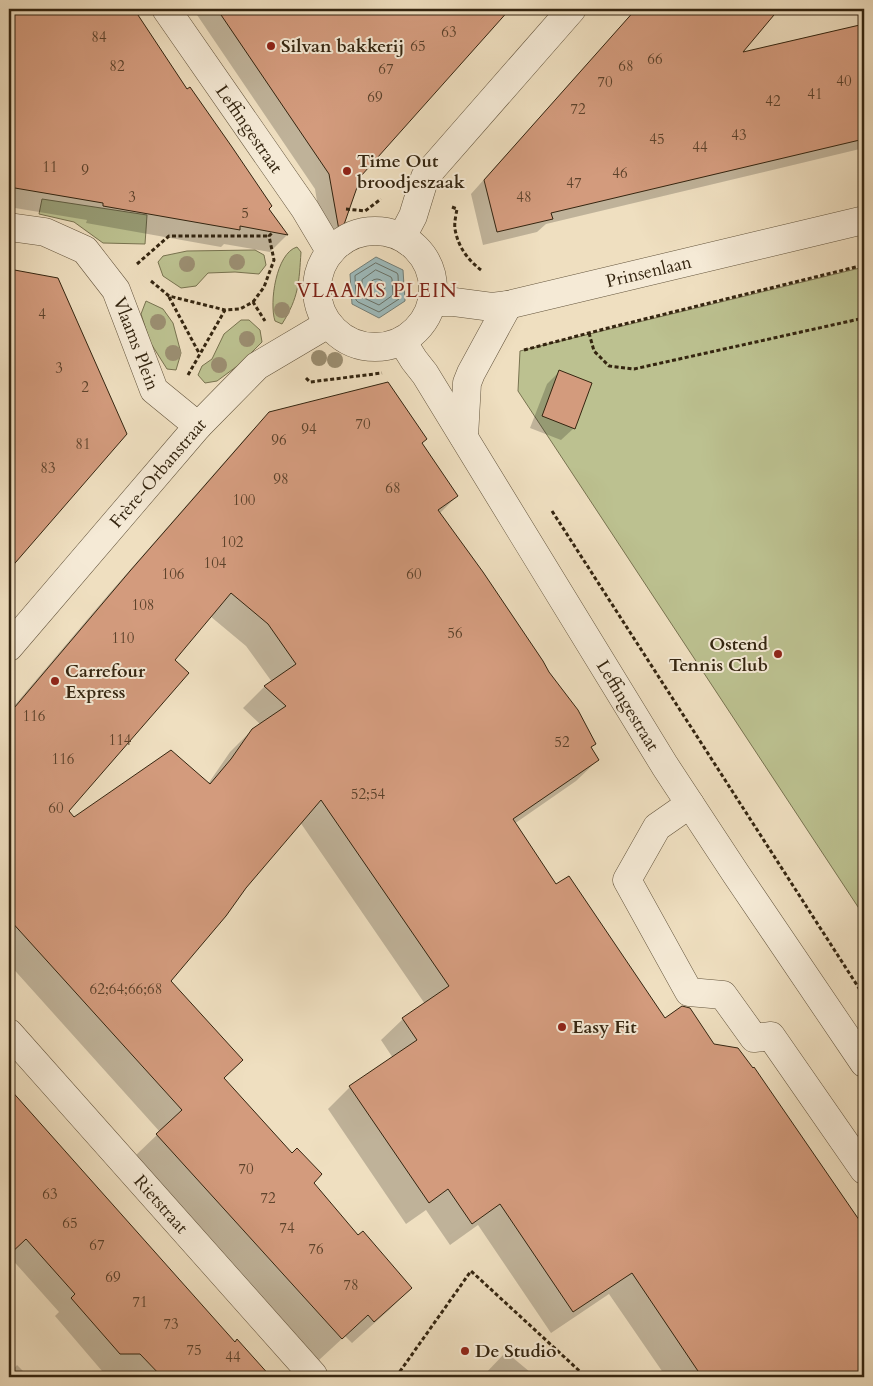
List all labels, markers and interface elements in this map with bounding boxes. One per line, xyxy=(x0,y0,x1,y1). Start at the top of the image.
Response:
house number: 63 xyxy=(441,22,457,42)
house number: 84 xyxy=(91,27,107,47)
place label: Silvan bakkerij xyxy=(281,34,404,59)
house number: 65 xyxy=(410,36,426,56)
marker: Silvan bakkerij xyxy=(265,40,277,52)
house number: 66 xyxy=(647,49,663,69)
house number: 82 xyxy=(109,56,125,76)
house number: 68 xyxy=(618,56,634,76)
house number: 67 xyxy=(378,59,394,79)
house number: 40 xyxy=(836,71,852,91)
house number: 70 xyxy=(597,72,613,92)
street label: Leffingestraat xyxy=(209,80,289,179)
house number: 41 xyxy=(807,84,823,104)
house number: 69 xyxy=(367,87,383,107)
house number: 42 xyxy=(765,91,781,111)
house number: 72 xyxy=(570,99,586,119)
house number: 43 xyxy=(731,125,747,145)
house number: 45 xyxy=(649,129,665,149)
house number: 44 xyxy=(692,137,708,157)
place label: Time Out broodjeszaak xyxy=(357,149,466,195)
house number: 11 xyxy=(42,157,58,177)
house number: 9 xyxy=(81,160,89,180)
house number: 46 xyxy=(612,163,628,183)
marker: Time Out broodjeszaak xyxy=(341,165,353,177)
house number: 47 xyxy=(566,173,582,193)
house number: 3 xyxy=(128,187,136,207)
house number: 48 xyxy=(516,187,532,207)
house number: 5 xyxy=(241,203,249,223)
street label: Prinsenlaan xyxy=(603,249,695,294)
district label: VLAAMS PLEIN xyxy=(296,277,458,304)
street label: Vlaams Plein xyxy=(107,293,165,395)
house number: 4 xyxy=(38,304,46,324)
house number: 3 xyxy=(55,358,63,378)
house number: 2 xyxy=(81,377,89,397)
street label: Frère-Orbanstraat xyxy=(104,413,212,534)
house number: 70 xyxy=(355,414,371,434)
house number: 94 xyxy=(301,419,317,439)
house number: 96 xyxy=(271,430,287,450)
house number: 81 xyxy=(75,434,91,454)
house number: 83 xyxy=(40,458,56,478)
house number: 98 xyxy=(273,469,289,489)
house number: 68 xyxy=(385,478,401,498)
house number: 100 xyxy=(232,490,256,510)
house number: 102 xyxy=(220,532,244,552)
house number: 104 xyxy=(203,553,227,573)
house number: 106 xyxy=(161,564,185,584)
house number: 60 xyxy=(406,564,422,584)
house number: 108 xyxy=(131,595,155,615)
house number: 56 xyxy=(447,623,463,643)
house number: 110 xyxy=(111,628,135,648)
place label: Ostend Tennis Club xyxy=(669,632,769,678)
marker: Ostend Tennis Club xyxy=(772,648,784,660)
street label: Leffingestraat xyxy=(590,655,665,756)
place label: Carrefour Express xyxy=(65,659,146,705)
marker: Carrefour Express xyxy=(49,675,61,687)
house number: 116 xyxy=(22,706,46,726)
house number: 114 xyxy=(108,730,132,750)
house number: 52 xyxy=(554,732,570,752)
house number: 116 xyxy=(51,749,75,769)
house number: 52;54 xyxy=(351,784,386,804)
house number: 60 xyxy=(48,798,64,818)
house number: 62;64;66;68 xyxy=(90,979,162,999)
place label: Easy Fit xyxy=(572,1015,637,1040)
marker: Easy Fit xyxy=(556,1021,568,1033)
house number: 70 xyxy=(238,1159,254,1179)
street label: Rietstraat xyxy=(128,1170,194,1240)
house number: 63 xyxy=(42,1184,58,1204)
house number: 72 xyxy=(260,1188,276,1208)
house number: 65 xyxy=(62,1213,78,1233)
house number: 74 xyxy=(279,1218,295,1238)
house number: 67 xyxy=(89,1235,105,1255)
house number: 76 xyxy=(308,1239,324,1259)
house number: 69 xyxy=(105,1267,121,1287)
house number: 78 xyxy=(343,1275,359,1295)
house number: 71 xyxy=(132,1292,148,1312)
house number: 73 xyxy=(163,1314,179,1334)
place label: De Studio xyxy=(475,1339,557,1364)
house number: 75 xyxy=(186,1340,202,1360)
marker: De Studio xyxy=(459,1345,471,1357)
house number: 44 xyxy=(225,1347,241,1367)

